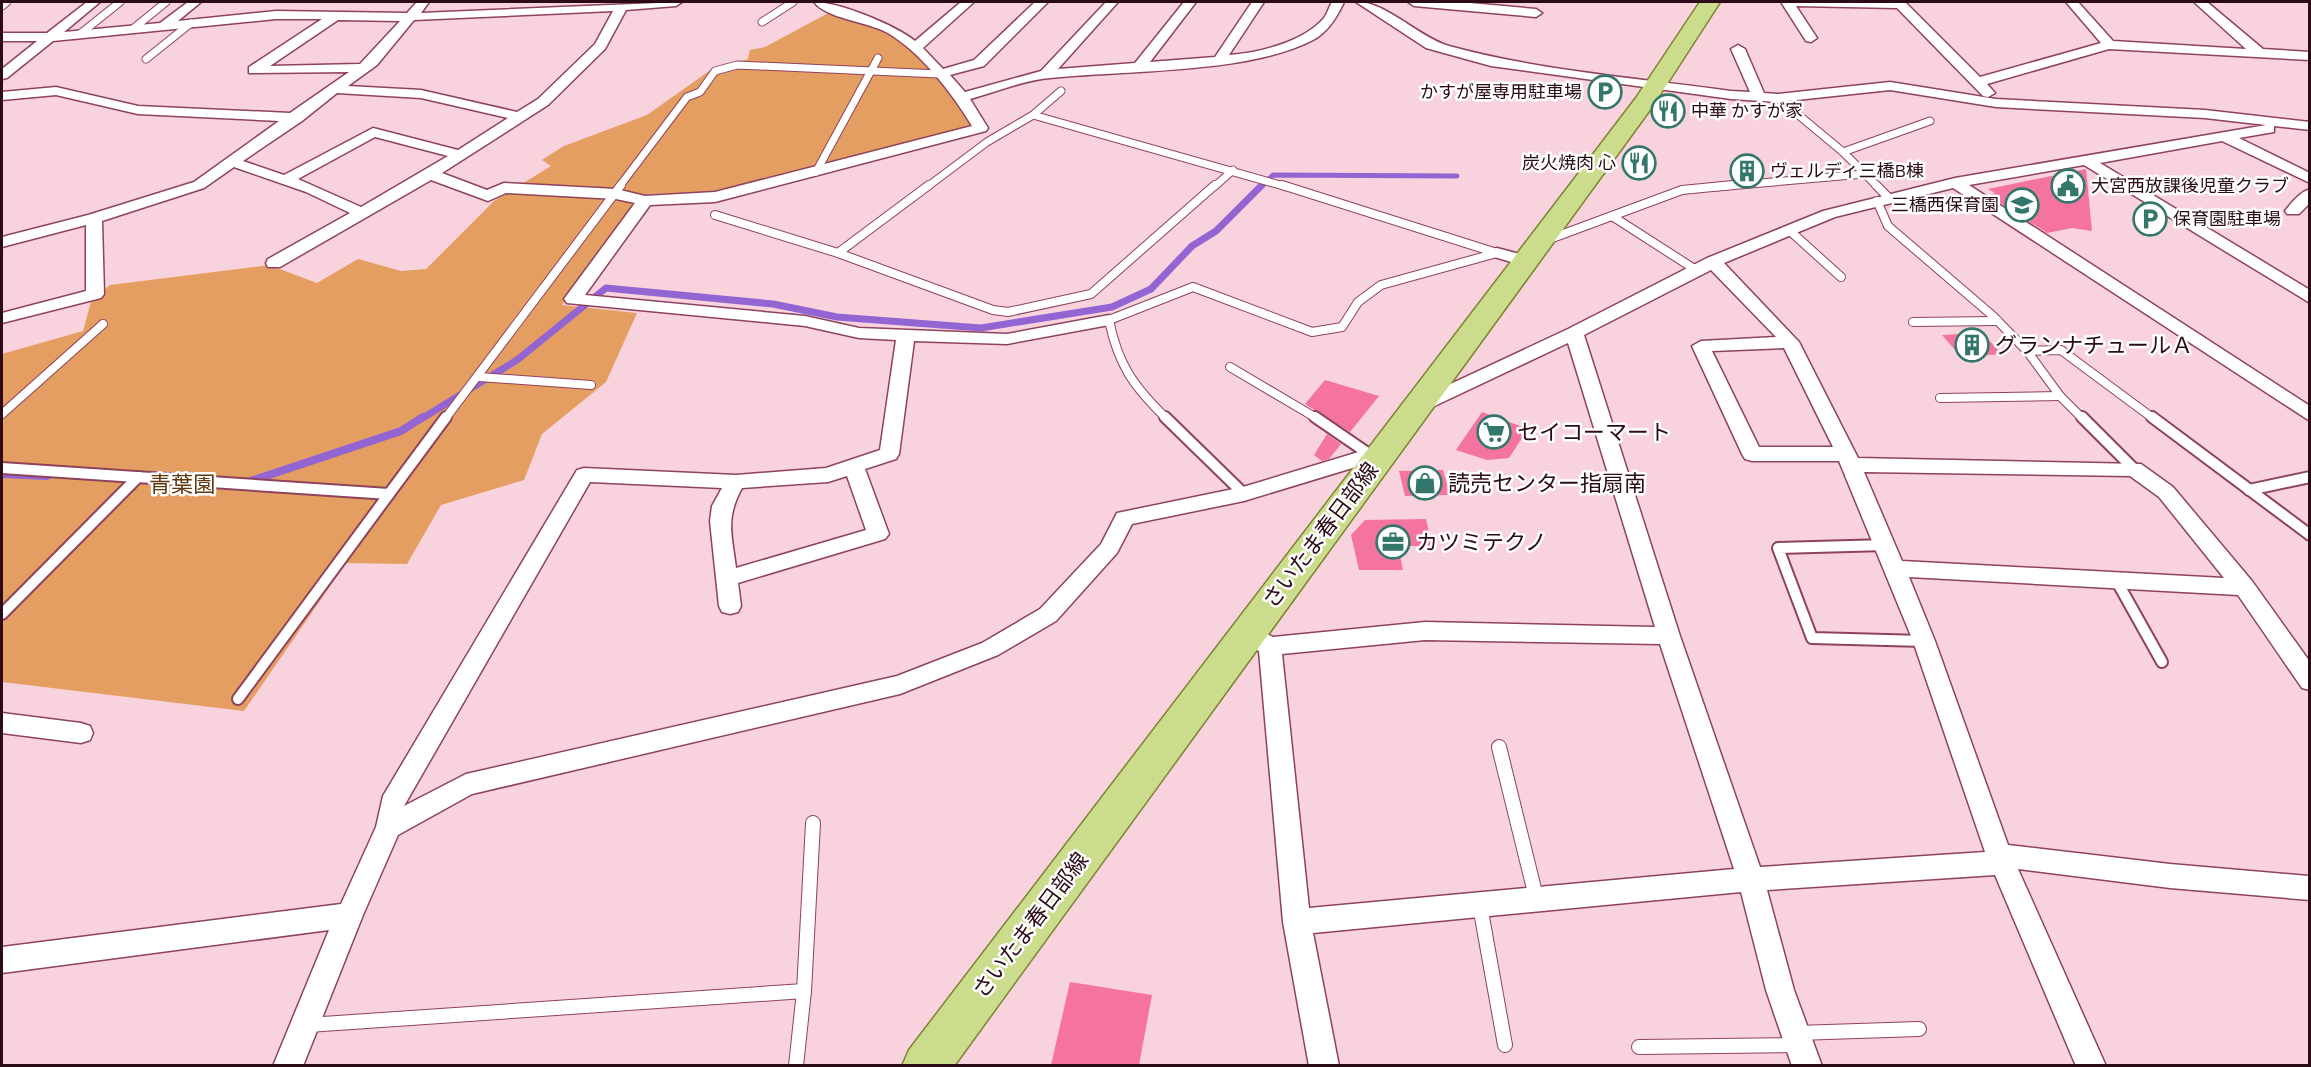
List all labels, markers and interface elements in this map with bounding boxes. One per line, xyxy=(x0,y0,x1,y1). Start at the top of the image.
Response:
parking icon: かすが屋専用駐車場 xyxy=(1587,74,1623,110)
place label: かすが屋専用駐車場 xyxy=(1420,78,1582,105)
restaurant icon: 中華 かすが家 xyxy=(1650,93,1686,129)
place label: 中華 かすが家 xyxy=(1691,97,1803,124)
restaurant icon: 炭火焼肉 心 xyxy=(1621,145,1657,181)
place label: 炭火焼肉 心 xyxy=(1522,149,1616,176)
building icon: ヴェルディ三橋B棟 xyxy=(1729,153,1765,189)
place label: ヴェルディ三橋B棟 xyxy=(1770,157,1924,184)
public building icon: 大宮西放課後児童クラブ xyxy=(2050,168,2086,204)
place label: 大宮西放課後児童クラブ xyxy=(2091,172,2289,199)
school or university icon: 三橋西保育園 xyxy=(2004,187,2040,223)
place label: 三橋西保育園 xyxy=(1891,191,1999,218)
parking icon: 保育園駐車場 xyxy=(2132,201,2168,237)
place label: 保育園駐車場 xyxy=(2173,205,2281,232)
building icon: グランナチュールＡ xyxy=(1954,327,1990,363)
place label: グランナチュールＡ xyxy=(1995,328,2193,362)
supermarket icon: セイコーマート xyxy=(1476,414,1512,450)
place label: セイコーマート xyxy=(1517,415,1671,449)
street label: さいたま春日部線 xyxy=(1254,455,1386,615)
shop icon: 読売センター指扇南 xyxy=(1407,465,1443,501)
place label: 読売センター指扇南 xyxy=(1448,466,1646,500)
park label: 青葉園 xyxy=(149,467,215,501)
office icon: カツミテクノ xyxy=(1375,524,1411,560)
place label: カツミテクノ xyxy=(1416,525,1547,559)
street label: さいたま春日部線 xyxy=(964,845,1096,1005)

